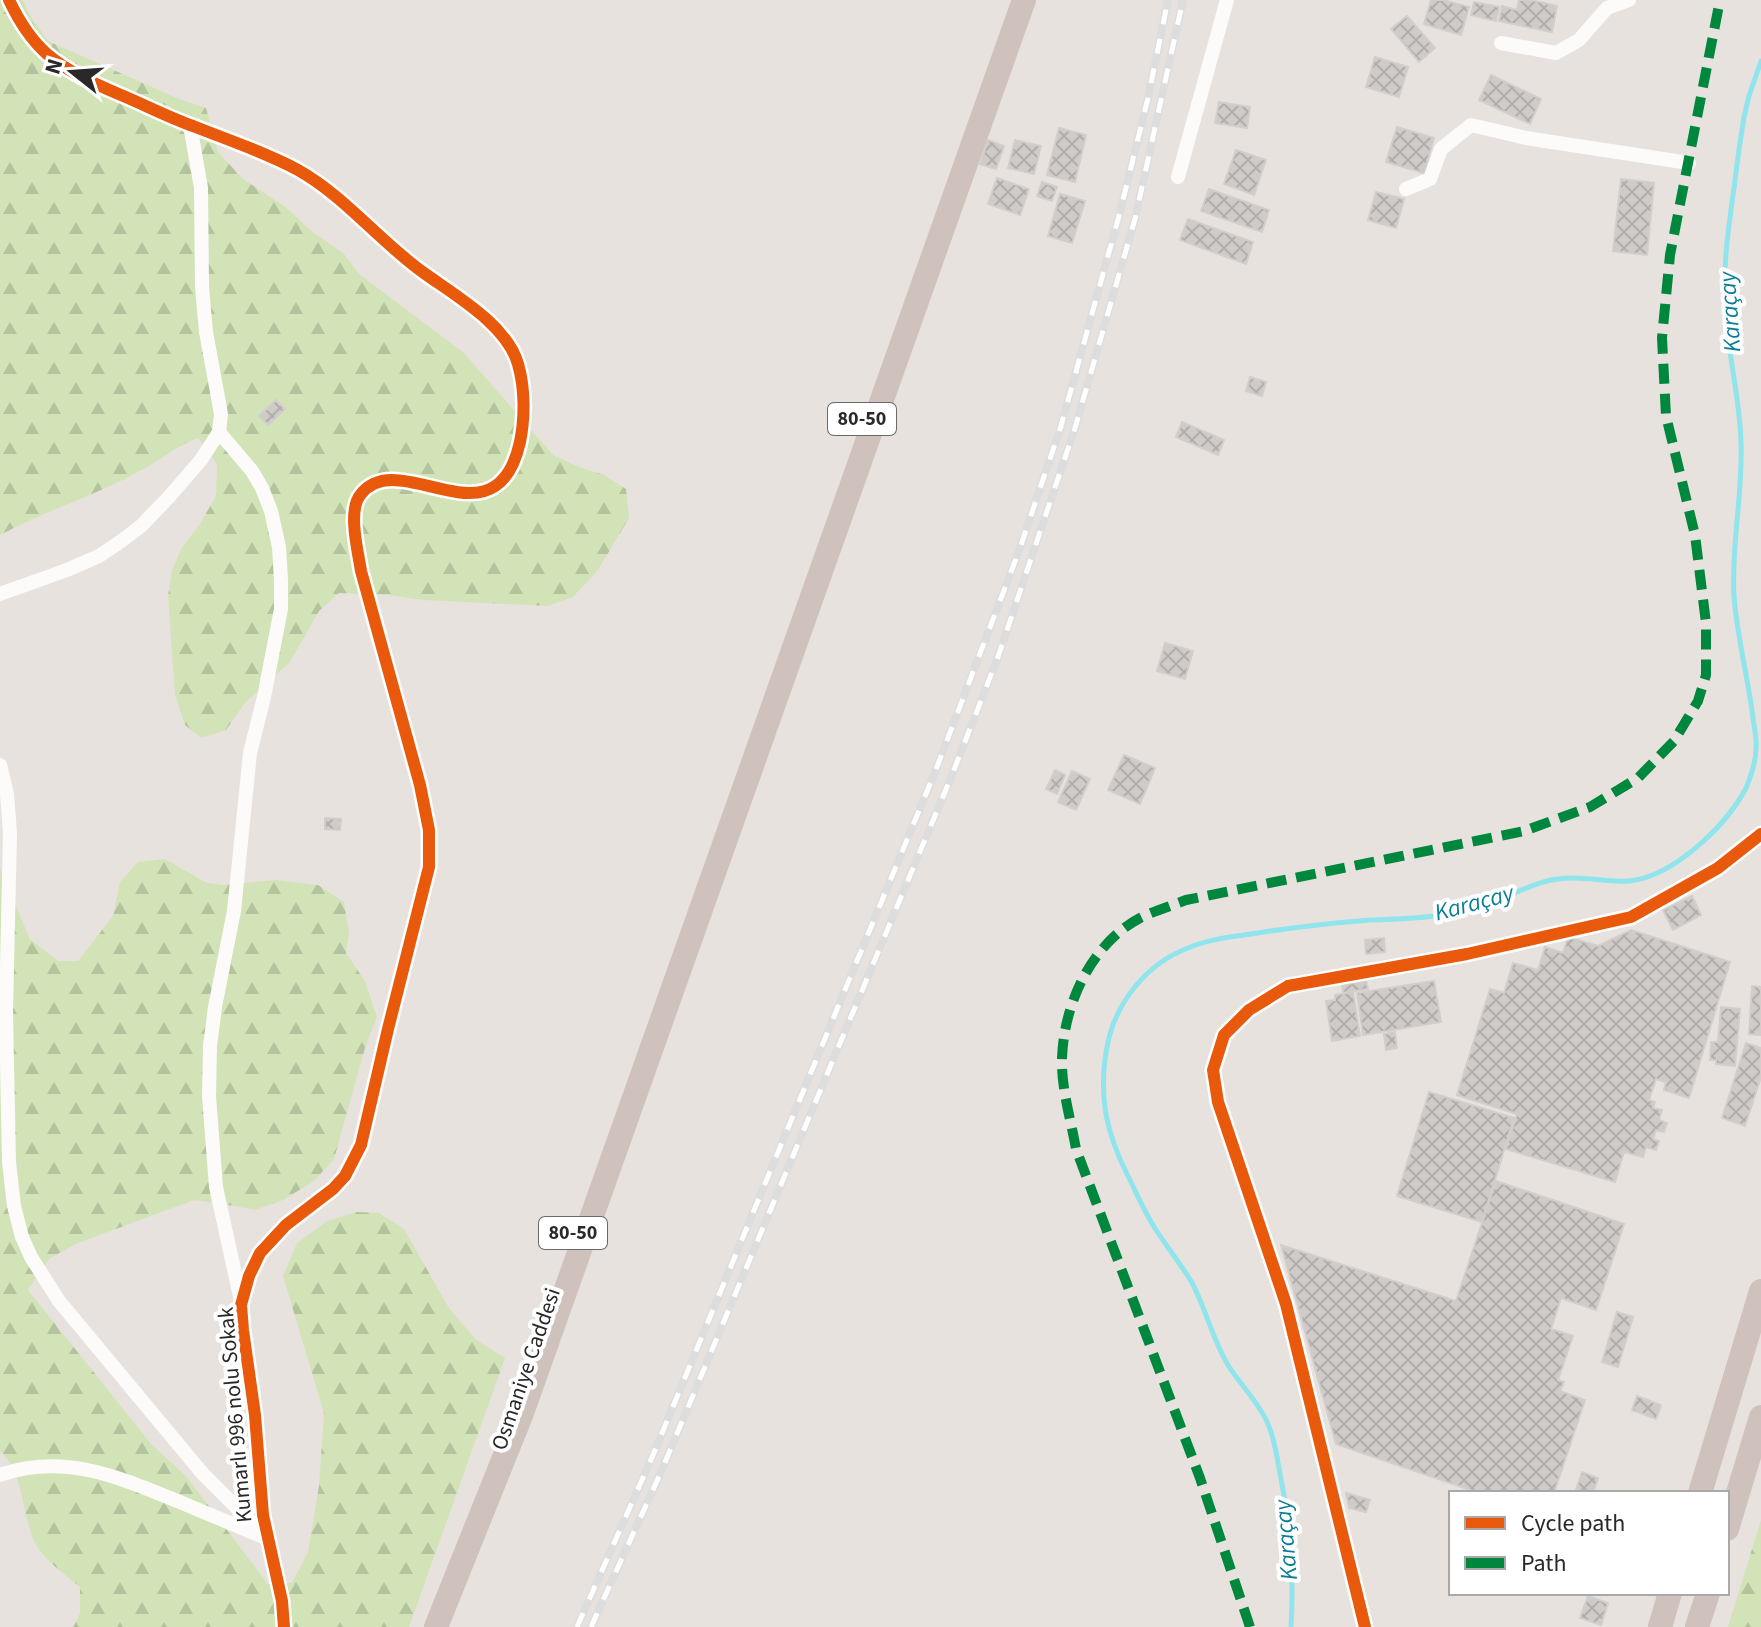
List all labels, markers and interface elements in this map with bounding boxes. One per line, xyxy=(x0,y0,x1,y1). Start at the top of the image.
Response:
north arrow xyxy=(32,32,112,112)
text: N xyxy=(36,55,71,78)
water label: Karaçay xyxy=(1710,269,1750,353)
road number: 80-50 xyxy=(828,403,896,435)
water label: Karaçay xyxy=(1431,875,1519,930)
road number: 80-50 xyxy=(539,1217,607,1249)
street label: Osmaniye Caddesi xyxy=(483,1284,569,1454)
street label: Kumarlı 996 nolu Sokak xyxy=(210,1306,260,1524)
legend xyxy=(1449,1491,1729,1595)
water label: Karaçay xyxy=(1265,1497,1307,1582)
text: Cycle path xyxy=(1521,1506,1625,1541)
text: Path xyxy=(1521,1546,1567,1581)

